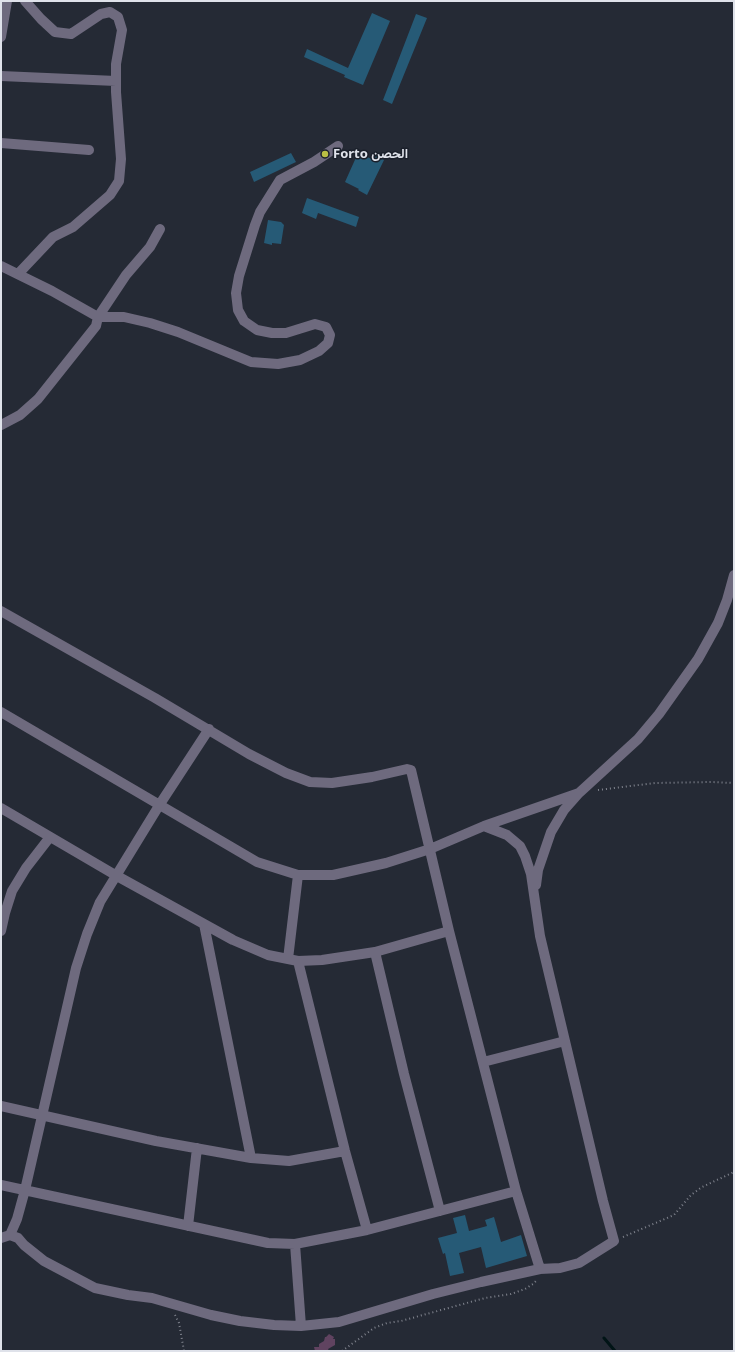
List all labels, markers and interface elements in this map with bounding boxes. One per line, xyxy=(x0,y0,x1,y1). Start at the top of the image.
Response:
place label: Forto الحصن xyxy=(333,146,408,162)
marker: Forto الحصن xyxy=(320,149,330,159)

